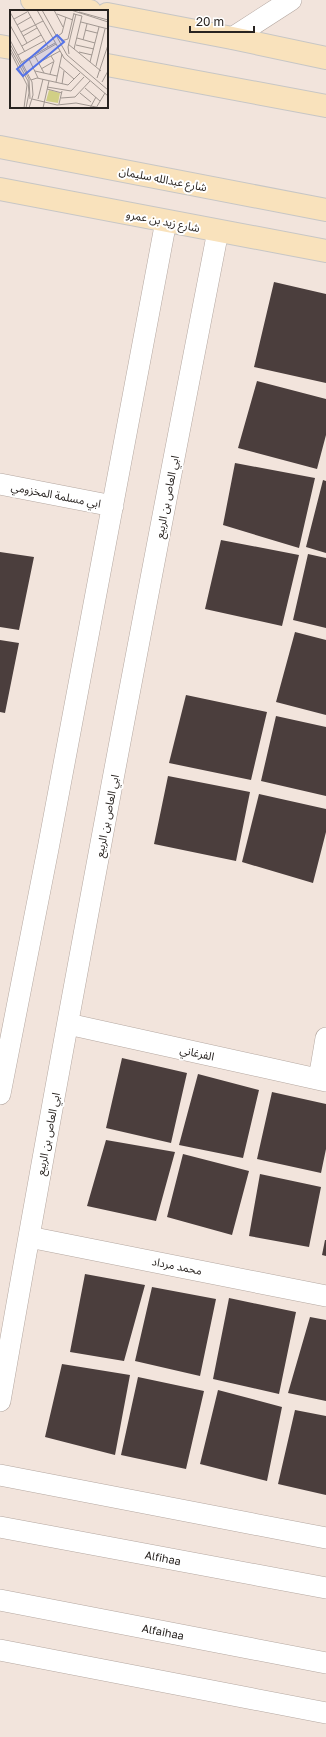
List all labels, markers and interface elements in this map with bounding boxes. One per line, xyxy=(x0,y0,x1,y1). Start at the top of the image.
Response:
scale bar xyxy=(190,8,254,34)
inset map xyxy=(10,10,108,108)
text: 20 m xyxy=(196,14,224,29)
street label: شارع عبدالله سليمان xyxy=(118,164,209,195)
street label: شارع زيد بن عمرو xyxy=(125,207,201,236)
street label: ابي العاص بن الربيع xyxy=(152,454,184,540)
street label: ابي مسلمة المخزومي xyxy=(9,479,102,513)
street label: ابي العاص بن الربيع xyxy=(92,773,124,859)
street label: الفرغاني xyxy=(178,1043,215,1066)
street label: ابي العاص بن الربيع xyxy=(33,1091,65,1177)
street label: محمد مرداد xyxy=(151,1254,203,1278)
street label: Alfihaa xyxy=(144,1548,182,1567)
street label: Alfaihaa xyxy=(141,1621,185,1642)

